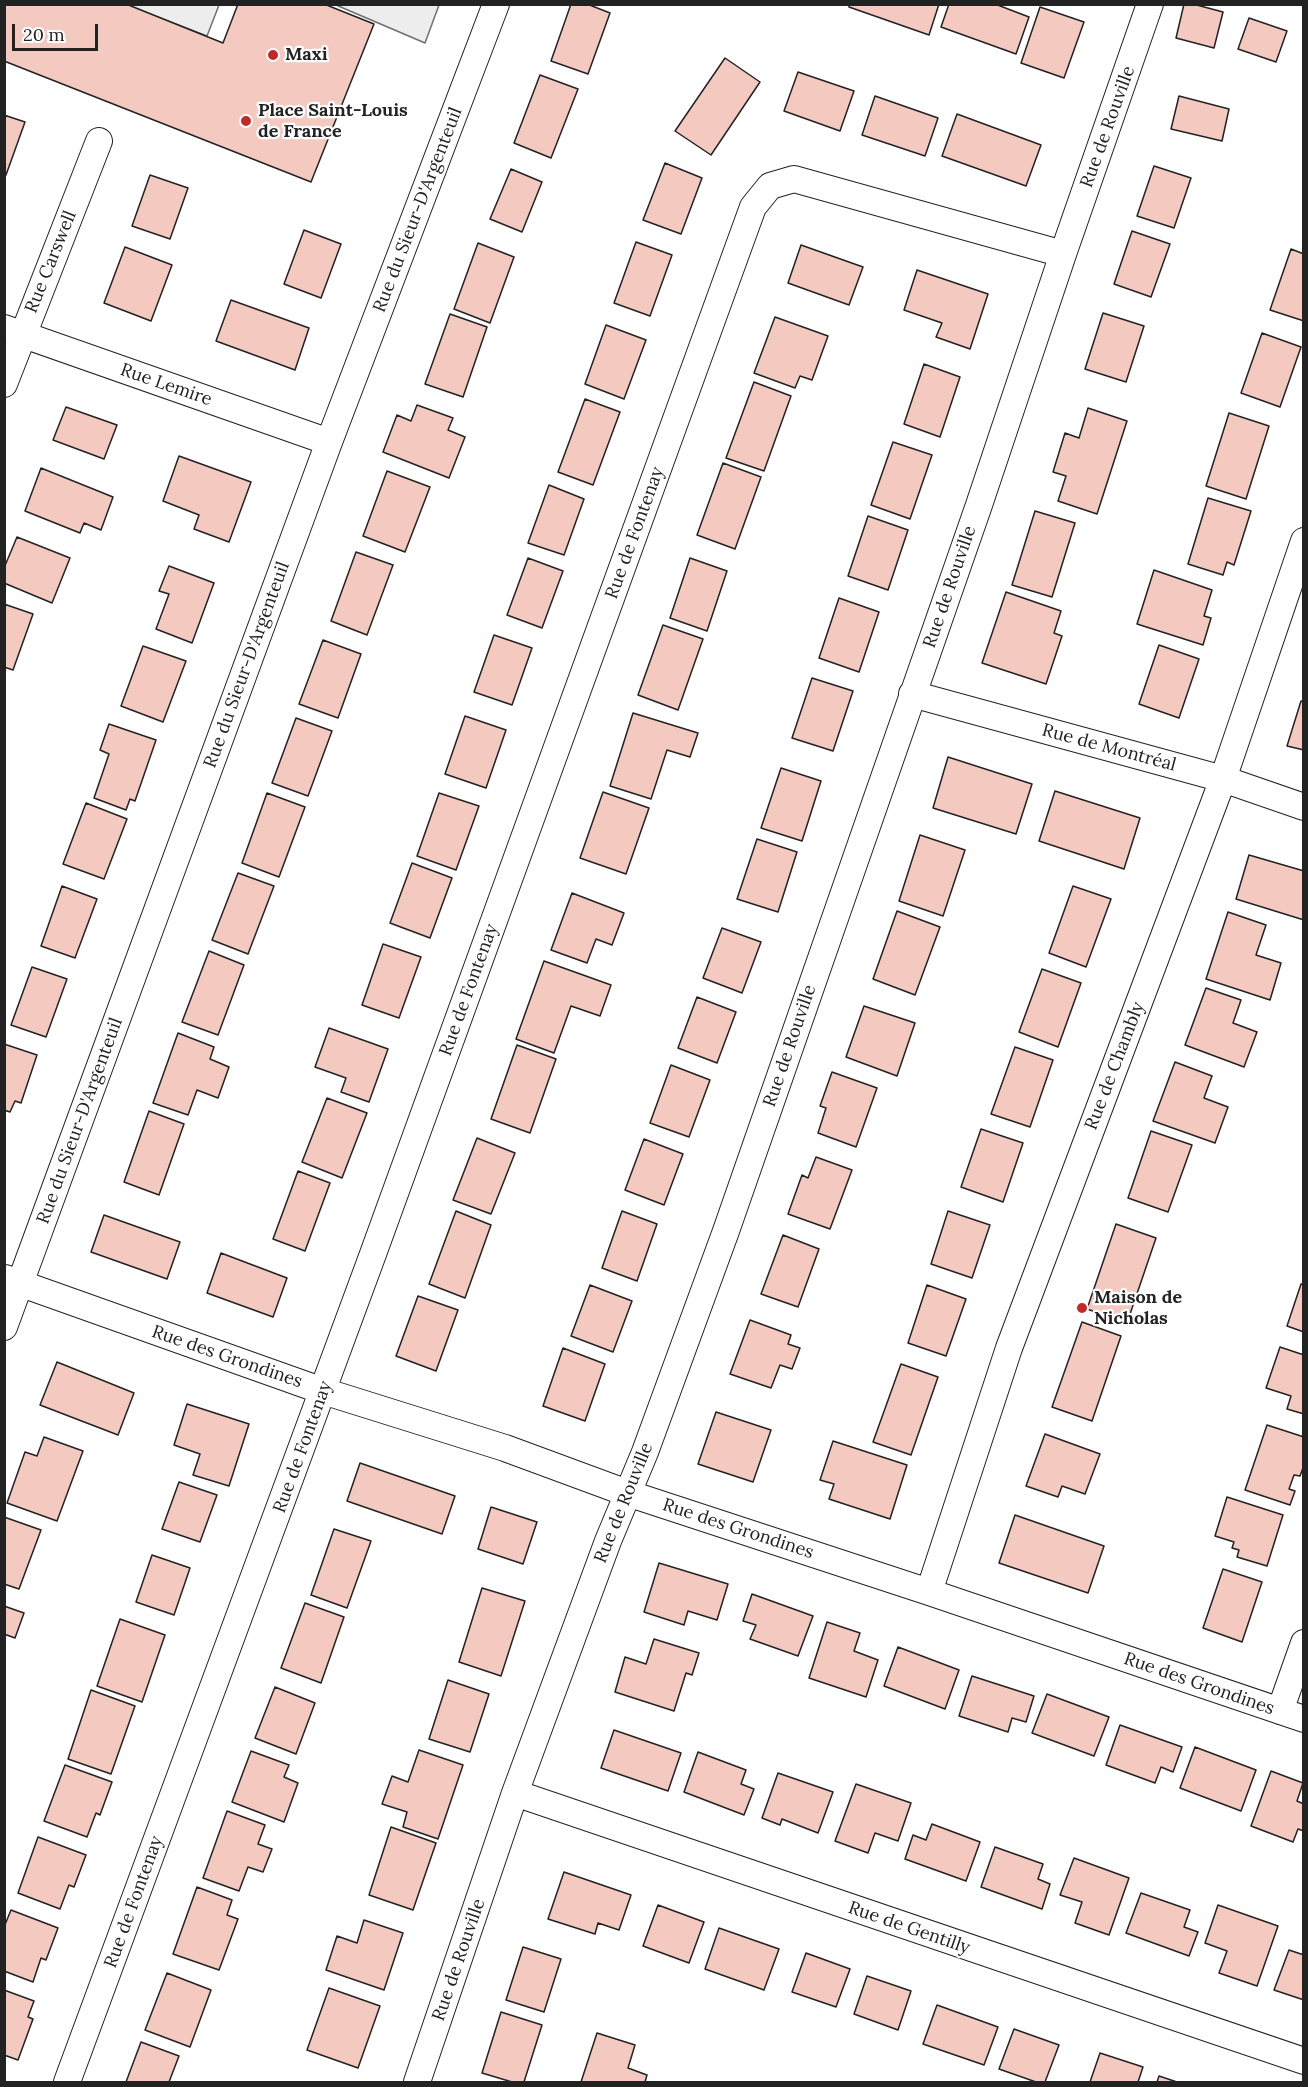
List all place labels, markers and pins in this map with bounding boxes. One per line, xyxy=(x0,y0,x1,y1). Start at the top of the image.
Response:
place label: Maxi xyxy=(285,44,328,66)
marker: Maxi xyxy=(266,48,280,62)
place label: Place Saint-Louis de France xyxy=(258,100,408,142)
marker: Place Saint-Louis de France xyxy=(239,114,253,128)
place label: Maison de Nicholas xyxy=(1094,1287,1182,1330)
marker: Maison de Nicholas xyxy=(1075,1301,1089,1315)

